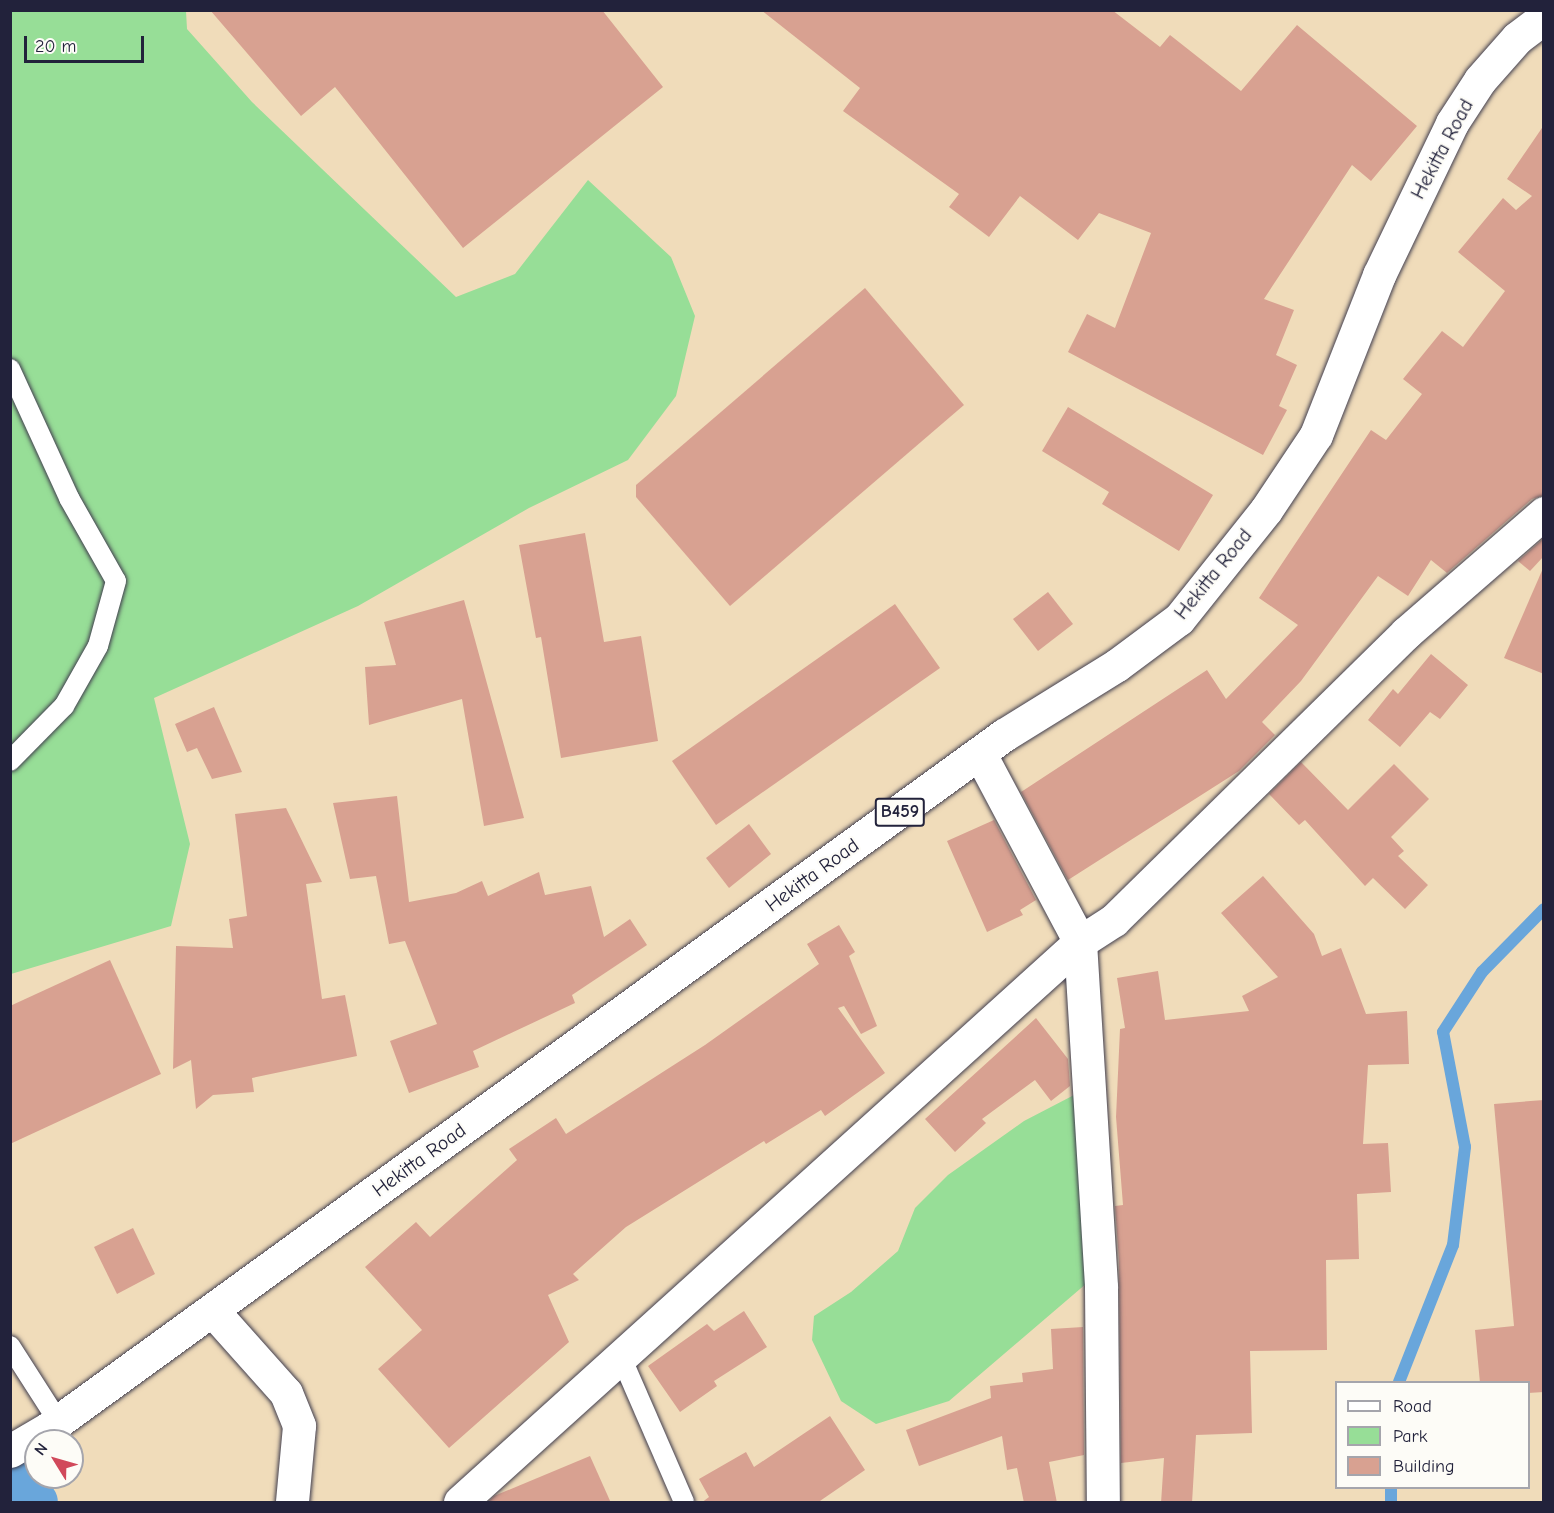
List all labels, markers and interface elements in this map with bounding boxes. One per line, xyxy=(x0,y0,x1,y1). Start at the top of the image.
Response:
scale bar xyxy=(27,24,147,62)
text: 20 m xyxy=(35,36,76,57)
street label: Hekitta Road xyxy=(1406,95,1478,203)
street label: Hekitta Road xyxy=(1169,524,1257,624)
road number: B459 xyxy=(874,797,926,827)
street label: Hekitta Road xyxy=(761,833,863,917)
street label: Hekitta Road xyxy=(368,1118,470,1202)
legend xyxy=(1335,1381,1530,1489)
text: Road xyxy=(1393,1396,1432,1417)
text: Park xyxy=(1393,1426,1427,1447)
north arrow xyxy=(24,1429,84,1489)
text: N xyxy=(31,1440,52,1459)
text: Building xyxy=(1393,1456,1455,1477)

